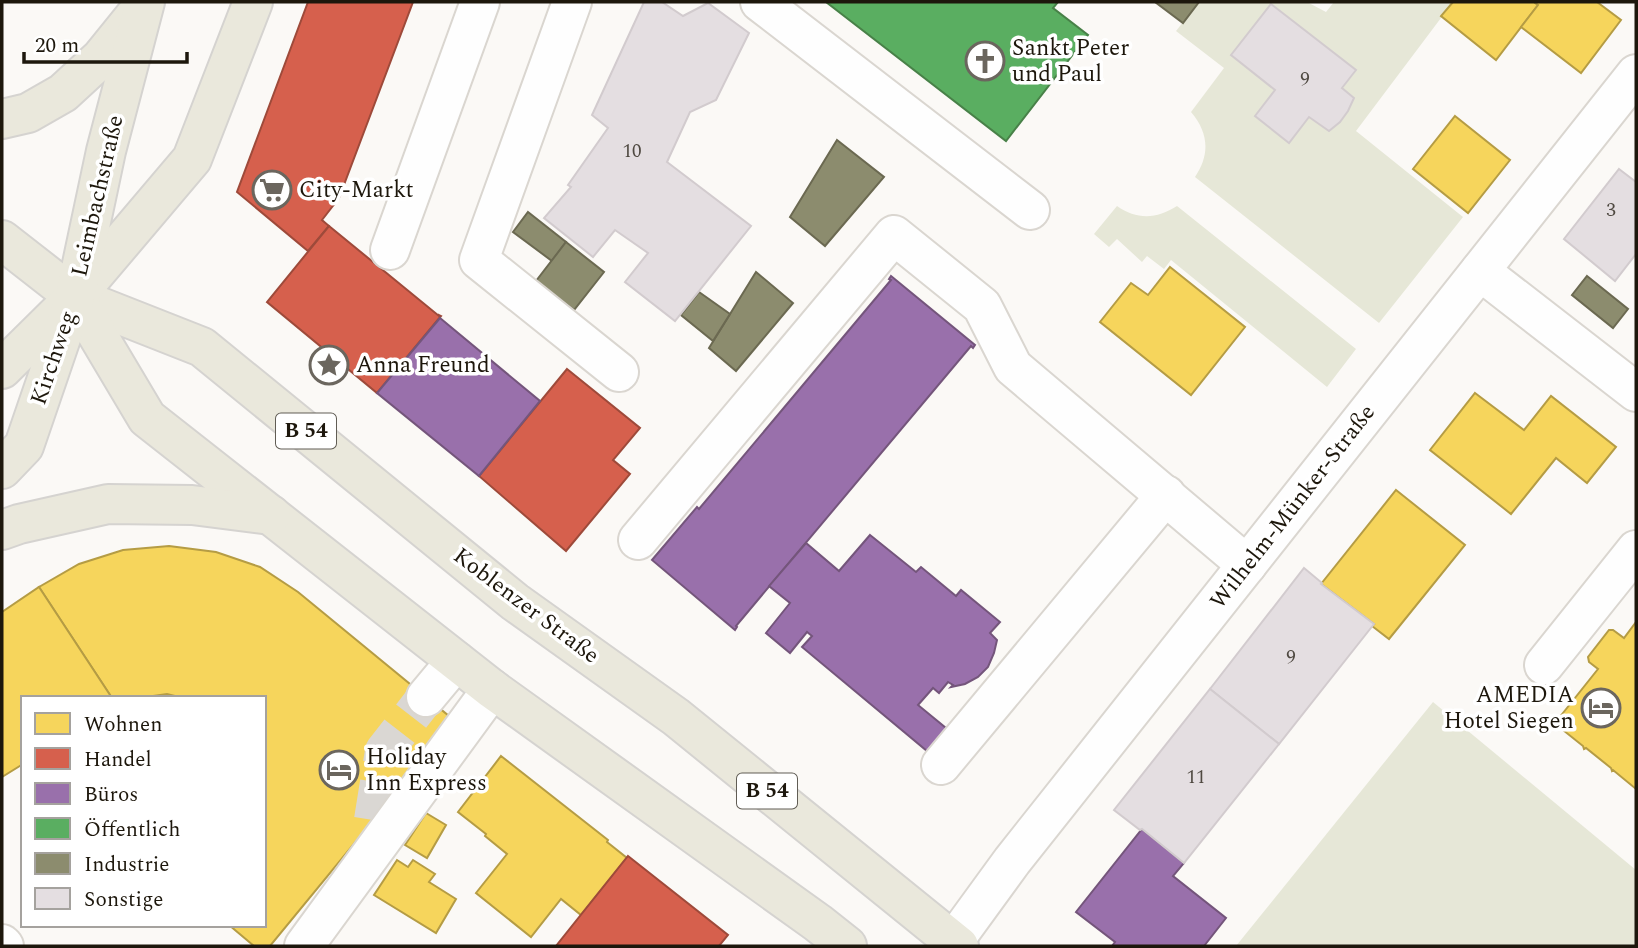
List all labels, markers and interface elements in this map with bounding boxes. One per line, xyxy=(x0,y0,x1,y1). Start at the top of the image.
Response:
scale bar xyxy=(24,21,187,65)
text: 20 m xyxy=(35,30,79,62)
place label: Sankt Peter und Paul xyxy=(1012,31,1129,92)
church icon: Sankt Peter und Paul xyxy=(964,40,1006,82)
house number: 9 xyxy=(1300,65,1310,94)
street label: Leimbachstraße xyxy=(62,112,134,280)
house number: 10 xyxy=(622,137,642,166)
supermarket icon: City-Markt xyxy=(251,169,293,211)
place label: City-Markt xyxy=(299,173,414,208)
house number: 3 xyxy=(1606,196,1616,225)
street label: Kirchweg xyxy=(22,306,86,410)
place icon: Anna Freund xyxy=(308,344,350,386)
place label: Anna Freund xyxy=(356,348,490,383)
street label: Wilhelm-Münker-Straße xyxy=(1202,397,1384,617)
road number: B 54 xyxy=(276,414,336,448)
street label: Koblenzer Straße xyxy=(445,539,607,673)
house number: 9 xyxy=(1286,643,1296,672)
place label: AMEDIA Hotel Siegen xyxy=(1444,678,1574,739)
hotel icon: AMEDIA Hotel Siegen xyxy=(1580,687,1622,729)
legend xyxy=(21,696,266,927)
text: Wohnen xyxy=(84,709,162,741)
place label: Holiday Inn Express xyxy=(366,740,487,801)
text: Handel xyxy=(84,744,152,776)
hotel icon: Holiday Inn Express xyxy=(318,749,360,791)
house number: 11 xyxy=(1186,763,1206,792)
road number: B 54 xyxy=(737,774,797,808)
text: Büros xyxy=(84,779,138,811)
text: Öffentlich xyxy=(84,814,180,846)
text: Industrie xyxy=(84,849,170,881)
text: Sonstige xyxy=(84,884,163,916)

